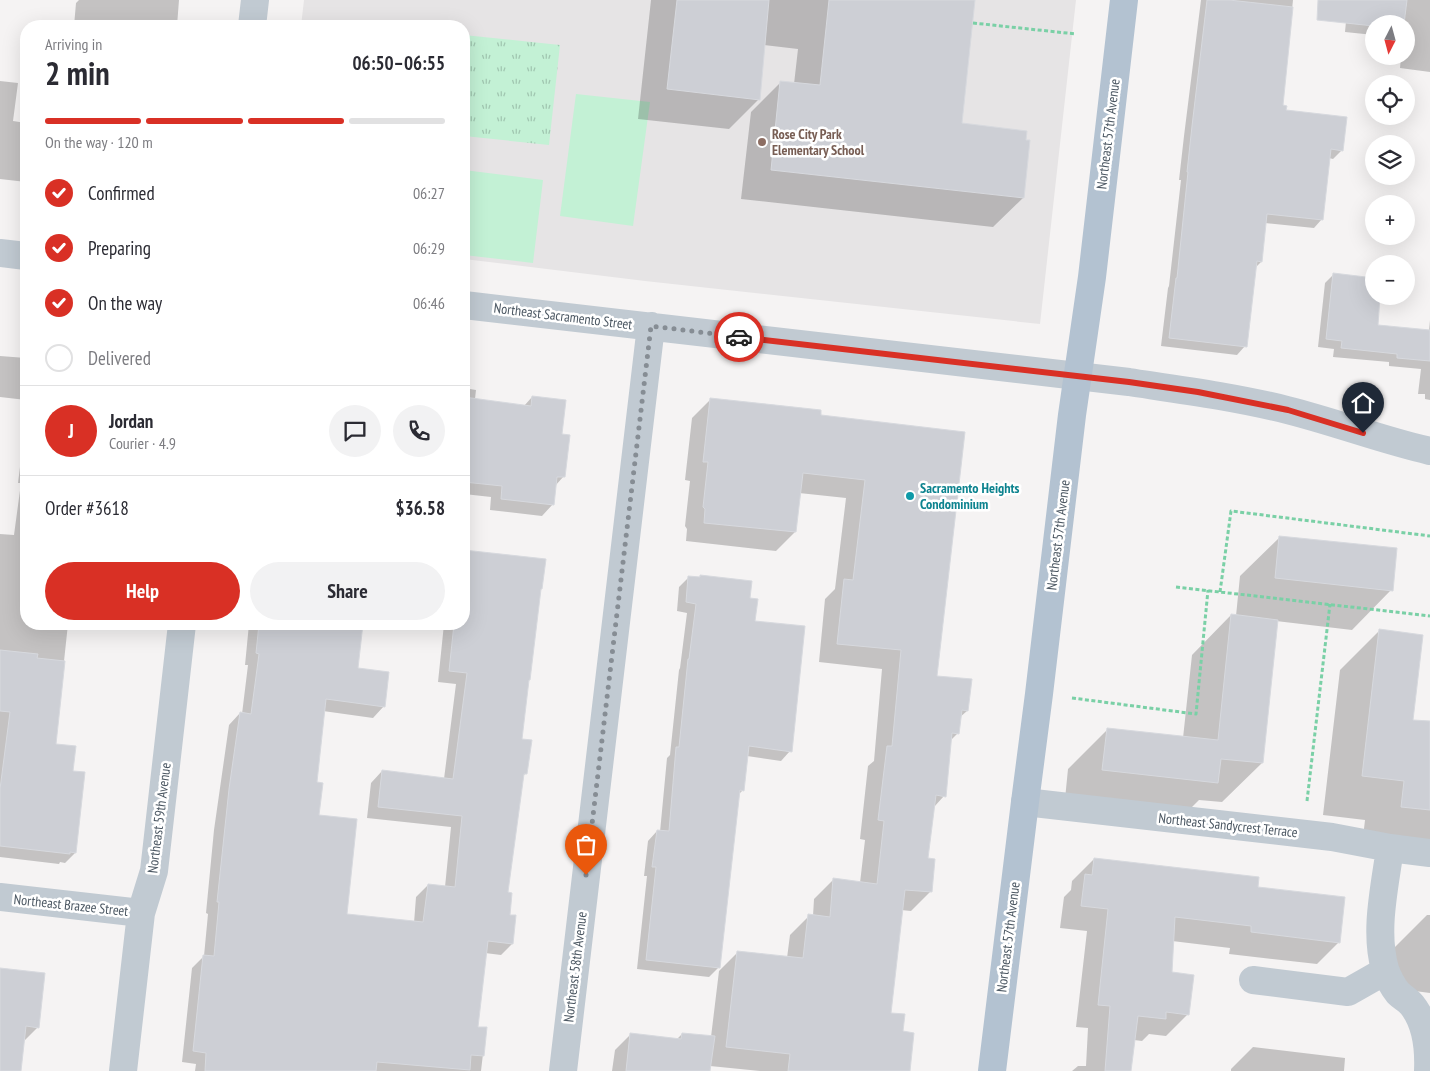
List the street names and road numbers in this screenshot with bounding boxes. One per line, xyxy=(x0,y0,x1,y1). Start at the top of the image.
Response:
street label: Northeast 57th Avenue xyxy=(1092,78,1124,190)
street label: Northeast Sacramento Street xyxy=(493,299,633,333)
street label: Northeast 57th Avenue xyxy=(1042,479,1074,591)
street label: Northeast 59th Avenue xyxy=(143,761,175,874)
street label: Northeast Sandycrest Terrace xyxy=(1157,809,1299,841)
street label: Northeast 57th Avenue xyxy=(992,881,1024,993)
street label: Northeast Brazee Street xyxy=(13,890,129,920)
street label: Northeast 58th Avenue xyxy=(559,910,591,1023)

